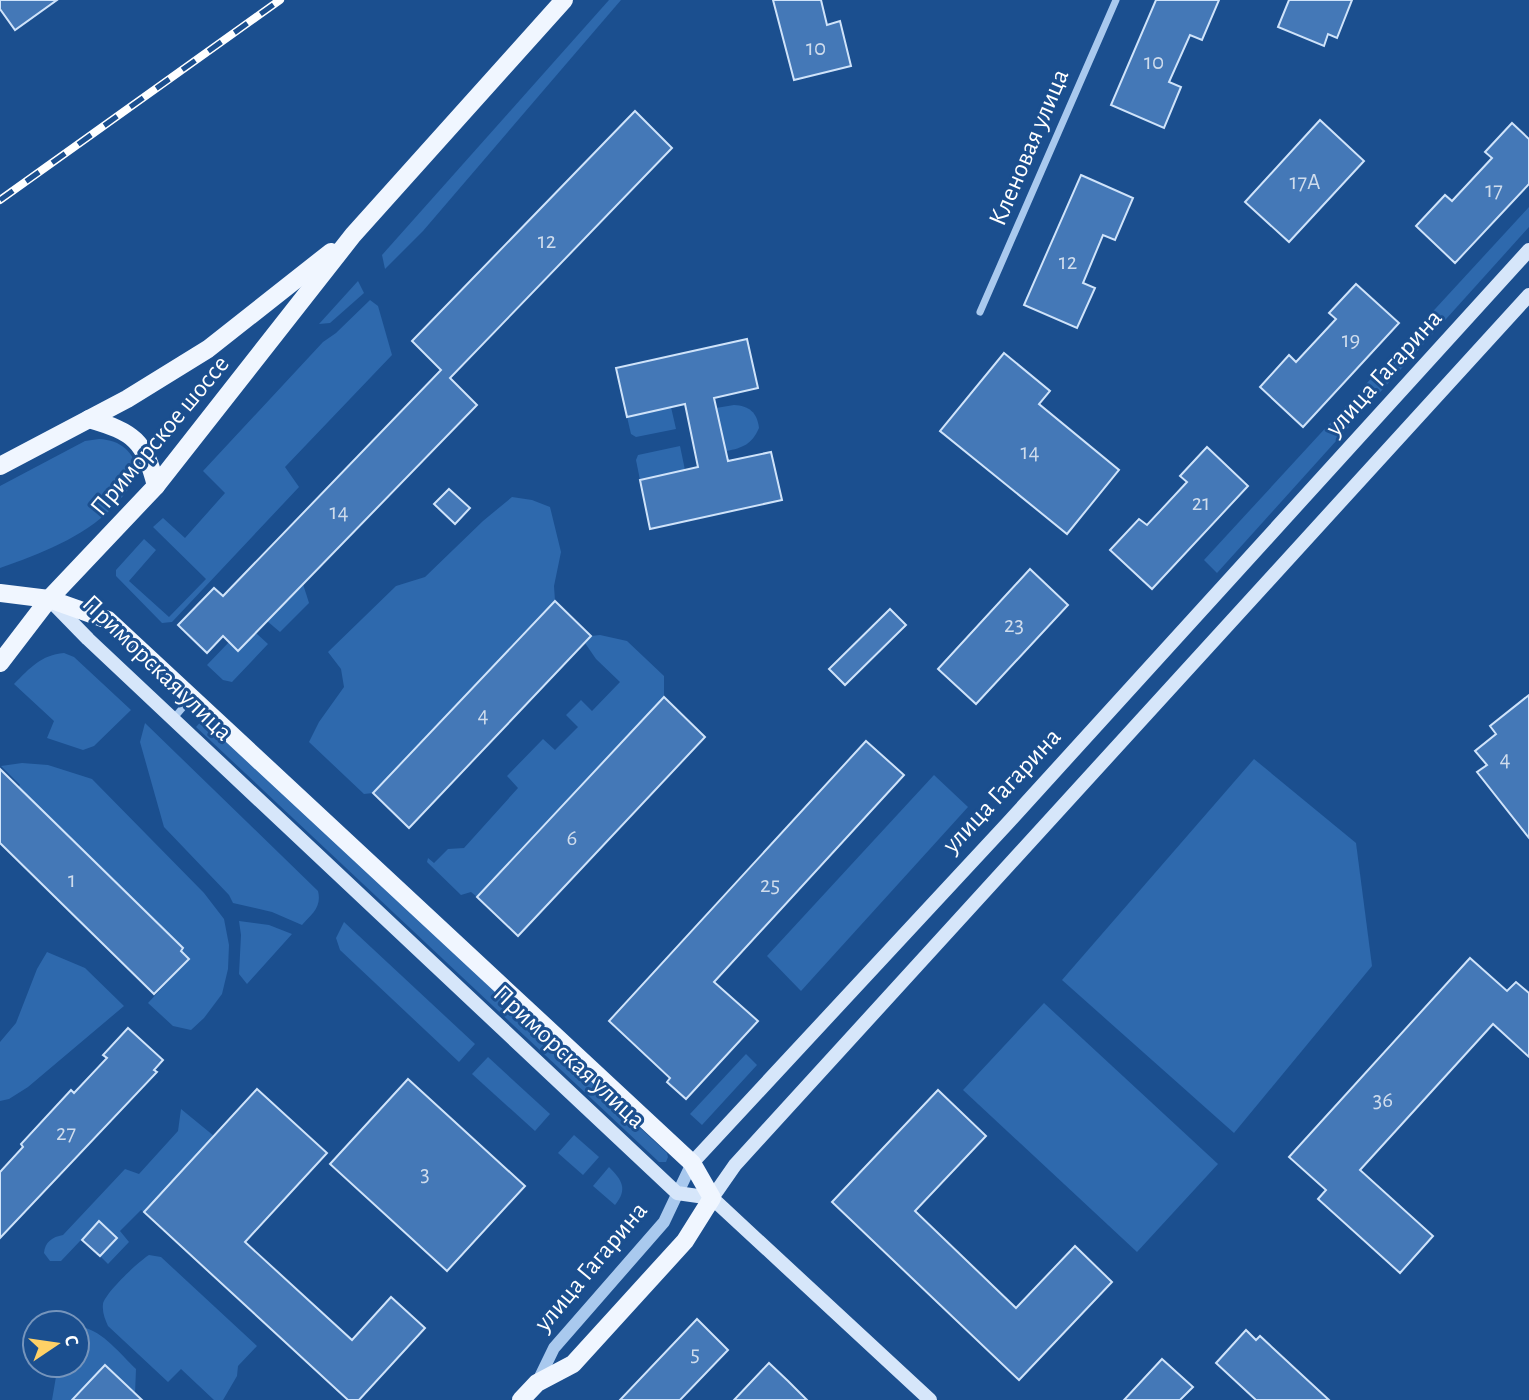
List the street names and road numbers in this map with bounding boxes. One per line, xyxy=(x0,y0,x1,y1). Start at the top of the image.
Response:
street label: Кленовая улица xyxy=(984,65,1074,230)
street label: улица Гагарина xyxy=(1320,304,1447,442)
street label: Приморское шоссе xyxy=(86,351,234,521)
street label: Приморская улица xyxy=(77,590,237,746)
street label: улица Гагарина xyxy=(937,723,1066,859)
street label: Приморская улица xyxy=(488,980,650,1134)
street label: улица Гагарина xyxy=(529,1197,652,1337)

